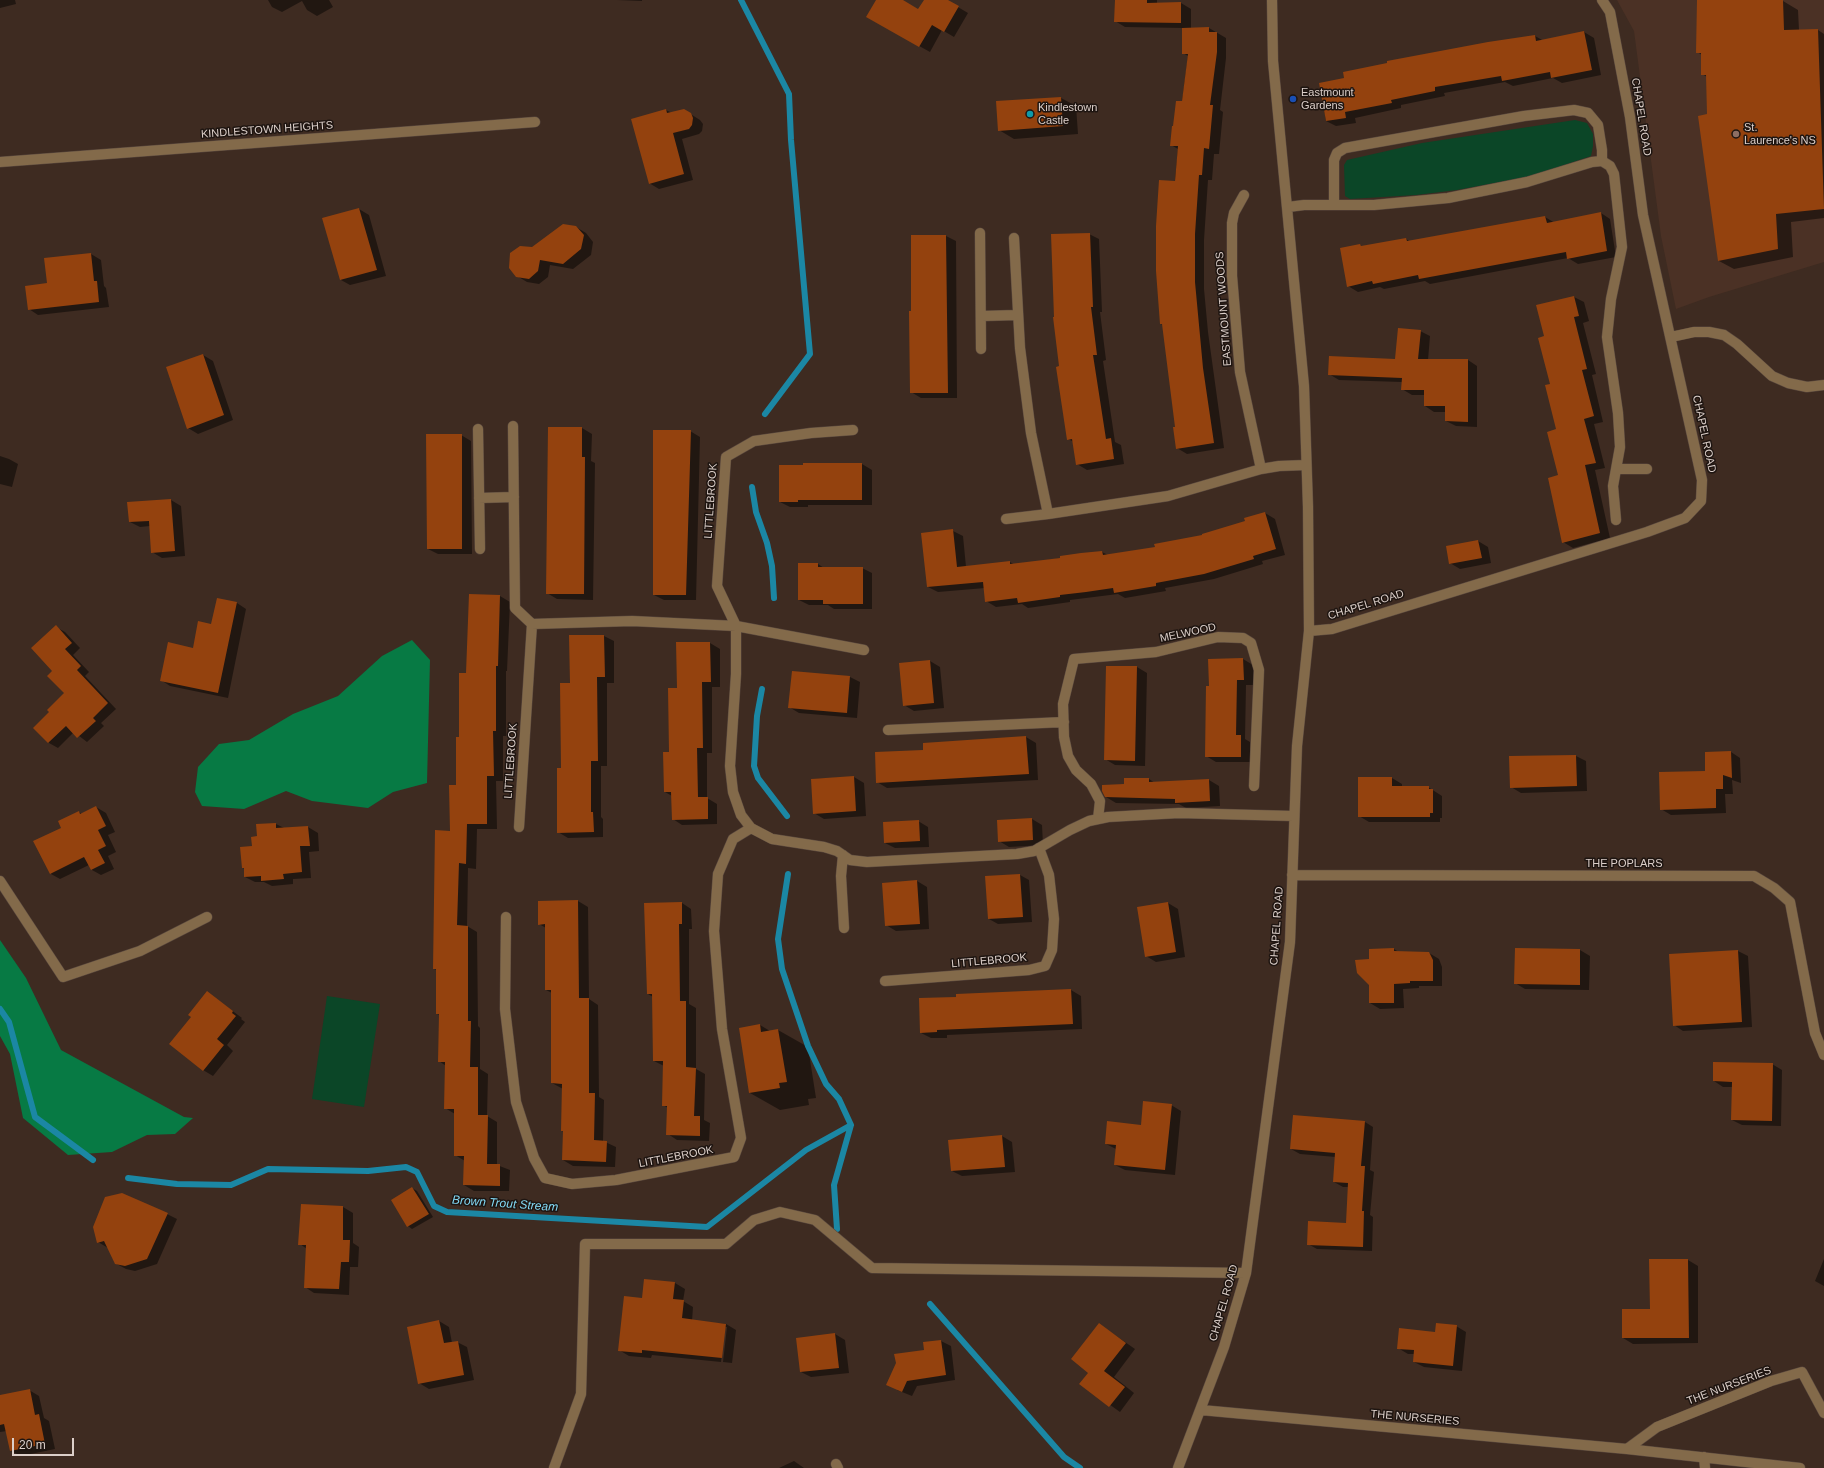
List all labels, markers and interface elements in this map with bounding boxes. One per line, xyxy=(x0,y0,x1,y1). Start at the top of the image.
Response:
street label: CHAPEL ROAD xyxy=(1628,77,1654,157)
place label: Eastmount Gardens xyxy=(1301,86,1354,112)
marker: Eastmount Gardens xyxy=(1288,94,1298,104)
place label: Kindlestown Castle xyxy=(1038,101,1097,127)
marker: Kindlestown Castle xyxy=(1025,109,1035,119)
street label: KINDLESTOWN HEIGHTS xyxy=(200,119,334,141)
place label: St. Laurence's NS xyxy=(1744,121,1816,147)
marker: St. Laurence's NS xyxy=(1731,129,1741,139)
street label: EASTMOUNT WOODS xyxy=(1213,251,1235,367)
street label: CHAPEL ROAD xyxy=(1689,394,1719,474)
street label: LITTLEBROOK xyxy=(702,463,720,539)
street label: CHAPEL ROAD xyxy=(1326,587,1406,623)
street label: MELWOOD xyxy=(1159,621,1217,645)
street label: LITTLEBROOK xyxy=(502,723,520,799)
street label: THE POPLARS xyxy=(1585,857,1663,871)
street label: CHAPEL ROAD xyxy=(1268,886,1286,966)
street label: LITTLEBROOK xyxy=(951,951,1027,971)
street label: LITTLEBROOK xyxy=(638,1143,714,1171)
water label: Brown Trout Stream xyxy=(451,1193,559,1215)
street label: CHAPEL ROAD xyxy=(1207,1263,1241,1343)
street label: THE NURSERIES xyxy=(1685,1364,1773,1408)
street label: THE NURSERIES xyxy=(1370,1408,1460,1428)
scale bar xyxy=(14,1430,76,1456)
text: 20 m xyxy=(19,1438,46,1452)

